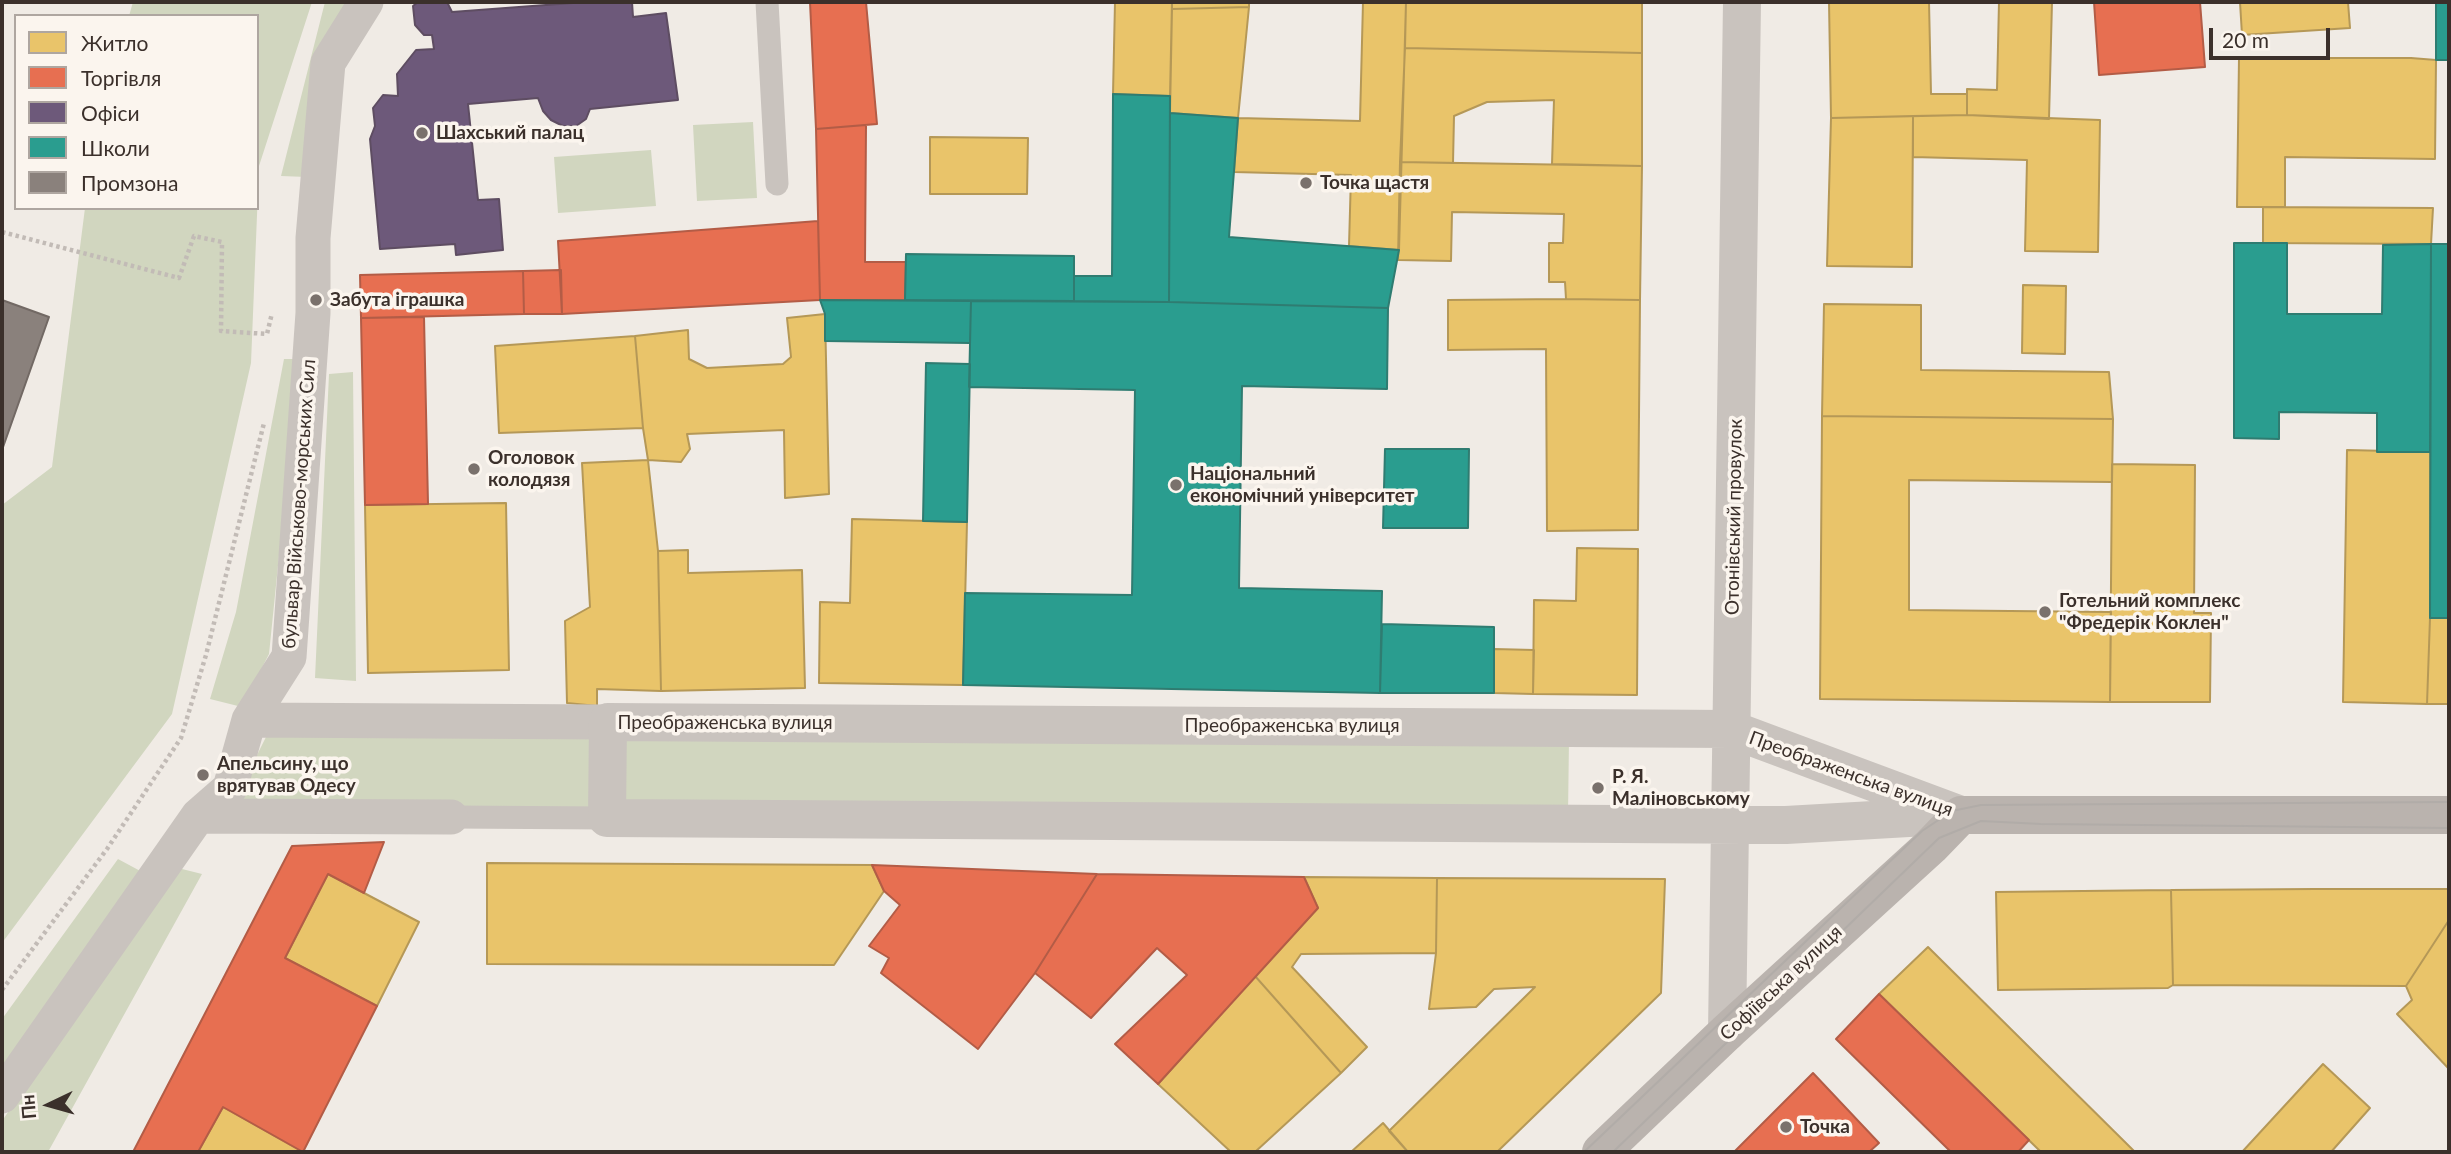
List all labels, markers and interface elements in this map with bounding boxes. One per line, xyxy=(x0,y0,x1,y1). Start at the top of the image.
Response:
legend xyxy=(14,14,259,210)
scale bar xyxy=(2213,14,2334,58)
text: 20 m xyxy=(2222,27,2269,52)
text: Житло xyxy=(81,30,148,55)
text: Торгівля xyxy=(81,65,161,90)
text: Офіси xyxy=(81,100,140,125)
place label: Шахський палац xyxy=(436,122,584,144)
marker: Шахський палац xyxy=(414,125,430,141)
text: Школи xyxy=(81,135,150,160)
text: Промзона xyxy=(81,170,178,195)
place label: Точка щастя xyxy=(1320,172,1429,194)
marker: Точка щастя xyxy=(1298,175,1314,191)
place label: Забута іграшка xyxy=(330,289,464,311)
marker: Забута іграшка xyxy=(308,292,324,308)
street label: бульвар Військово-морських Сил xyxy=(278,358,320,650)
street label: Отонівський провулок xyxy=(1721,419,1747,615)
place label: Оголовок колодязя xyxy=(488,447,575,491)
marker: Оголовок колодязя xyxy=(466,461,482,477)
place label: Національний економічний університет xyxy=(1190,463,1414,507)
marker: Національний економічний університет xyxy=(1168,477,1184,493)
place label: Готельний комплекс "Фредерік Коклен" xyxy=(2059,590,2240,634)
marker: Готельний комплекс "Фредерік Коклен" xyxy=(2037,604,2053,620)
street label: Преображенська вулиця xyxy=(617,712,833,734)
street label: Преображенська вулиця xyxy=(1184,715,1400,737)
street label: Преображенська вулиця xyxy=(1746,727,1956,821)
place label: Апельсину, що врятував Одесу xyxy=(217,753,356,797)
place label: Р. Я. Маліновському xyxy=(1612,766,1750,810)
marker: Апельсину, що врятував Одесу xyxy=(195,767,211,783)
marker: Р. Я. Маліновському xyxy=(1590,780,1606,796)
street label: Софіївська вулиця xyxy=(1715,921,1847,1045)
north arrow xyxy=(14,1070,84,1140)
text: Пн xyxy=(15,1093,40,1120)
place label: Точка xyxy=(1800,1116,1850,1138)
marker: Точка xyxy=(1778,1119,1794,1135)

